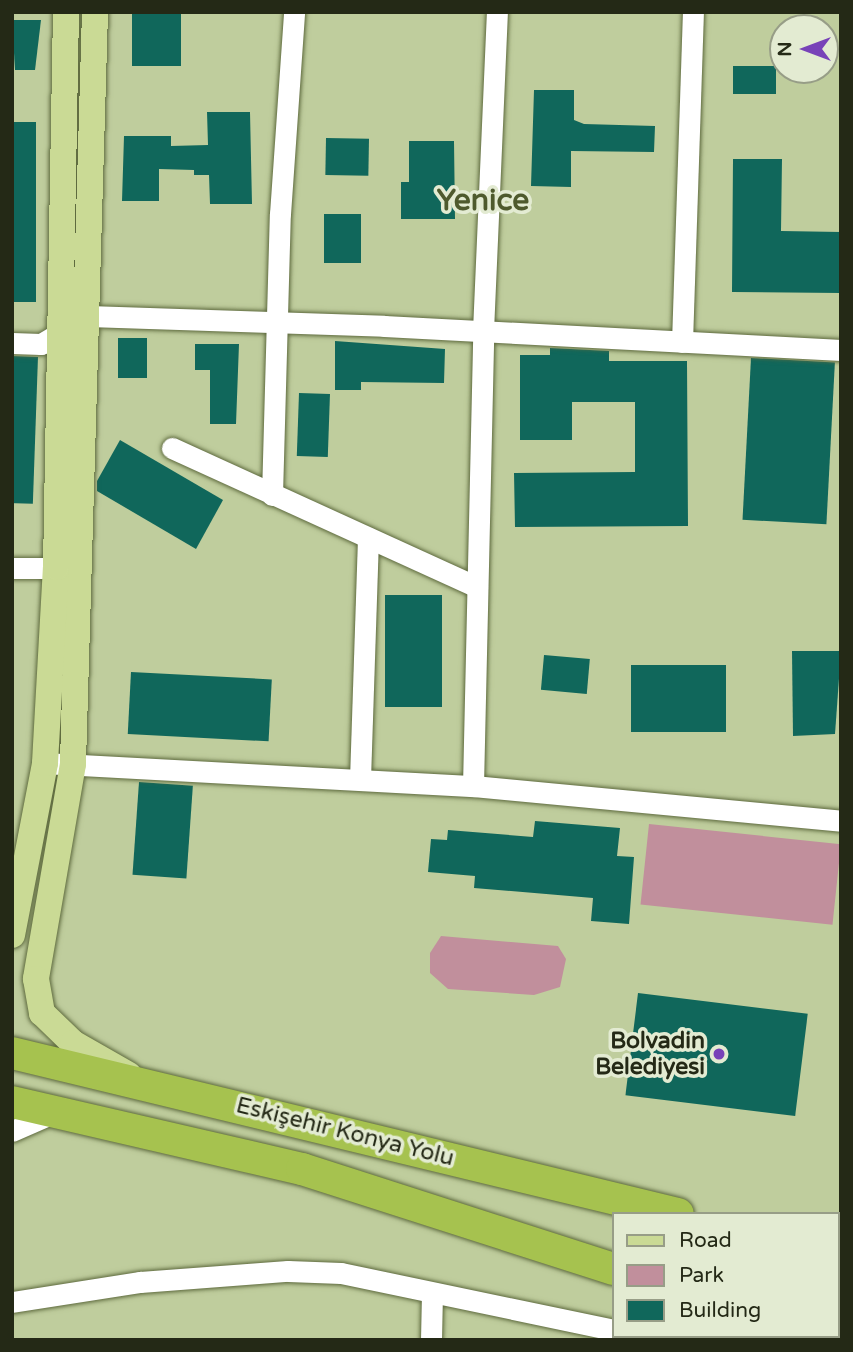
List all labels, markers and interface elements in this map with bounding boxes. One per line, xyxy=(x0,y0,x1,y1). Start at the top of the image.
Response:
north arrow xyxy=(769,14,839,84)
text: N xyxy=(774,41,796,57)
district label: Yenice xyxy=(437,183,529,219)
place label: Bolvadin Belediyesi xyxy=(595,1027,705,1081)
marker: Bolvadin Belediyesi xyxy=(711,1046,727,1062)
street label: Eskişehir Konya Yolu xyxy=(233,1092,457,1172)
legend xyxy=(612,1212,839,1338)
text: Road xyxy=(679,1228,732,1253)
text: Park xyxy=(679,1263,724,1288)
text: Building xyxy=(679,1298,761,1323)

